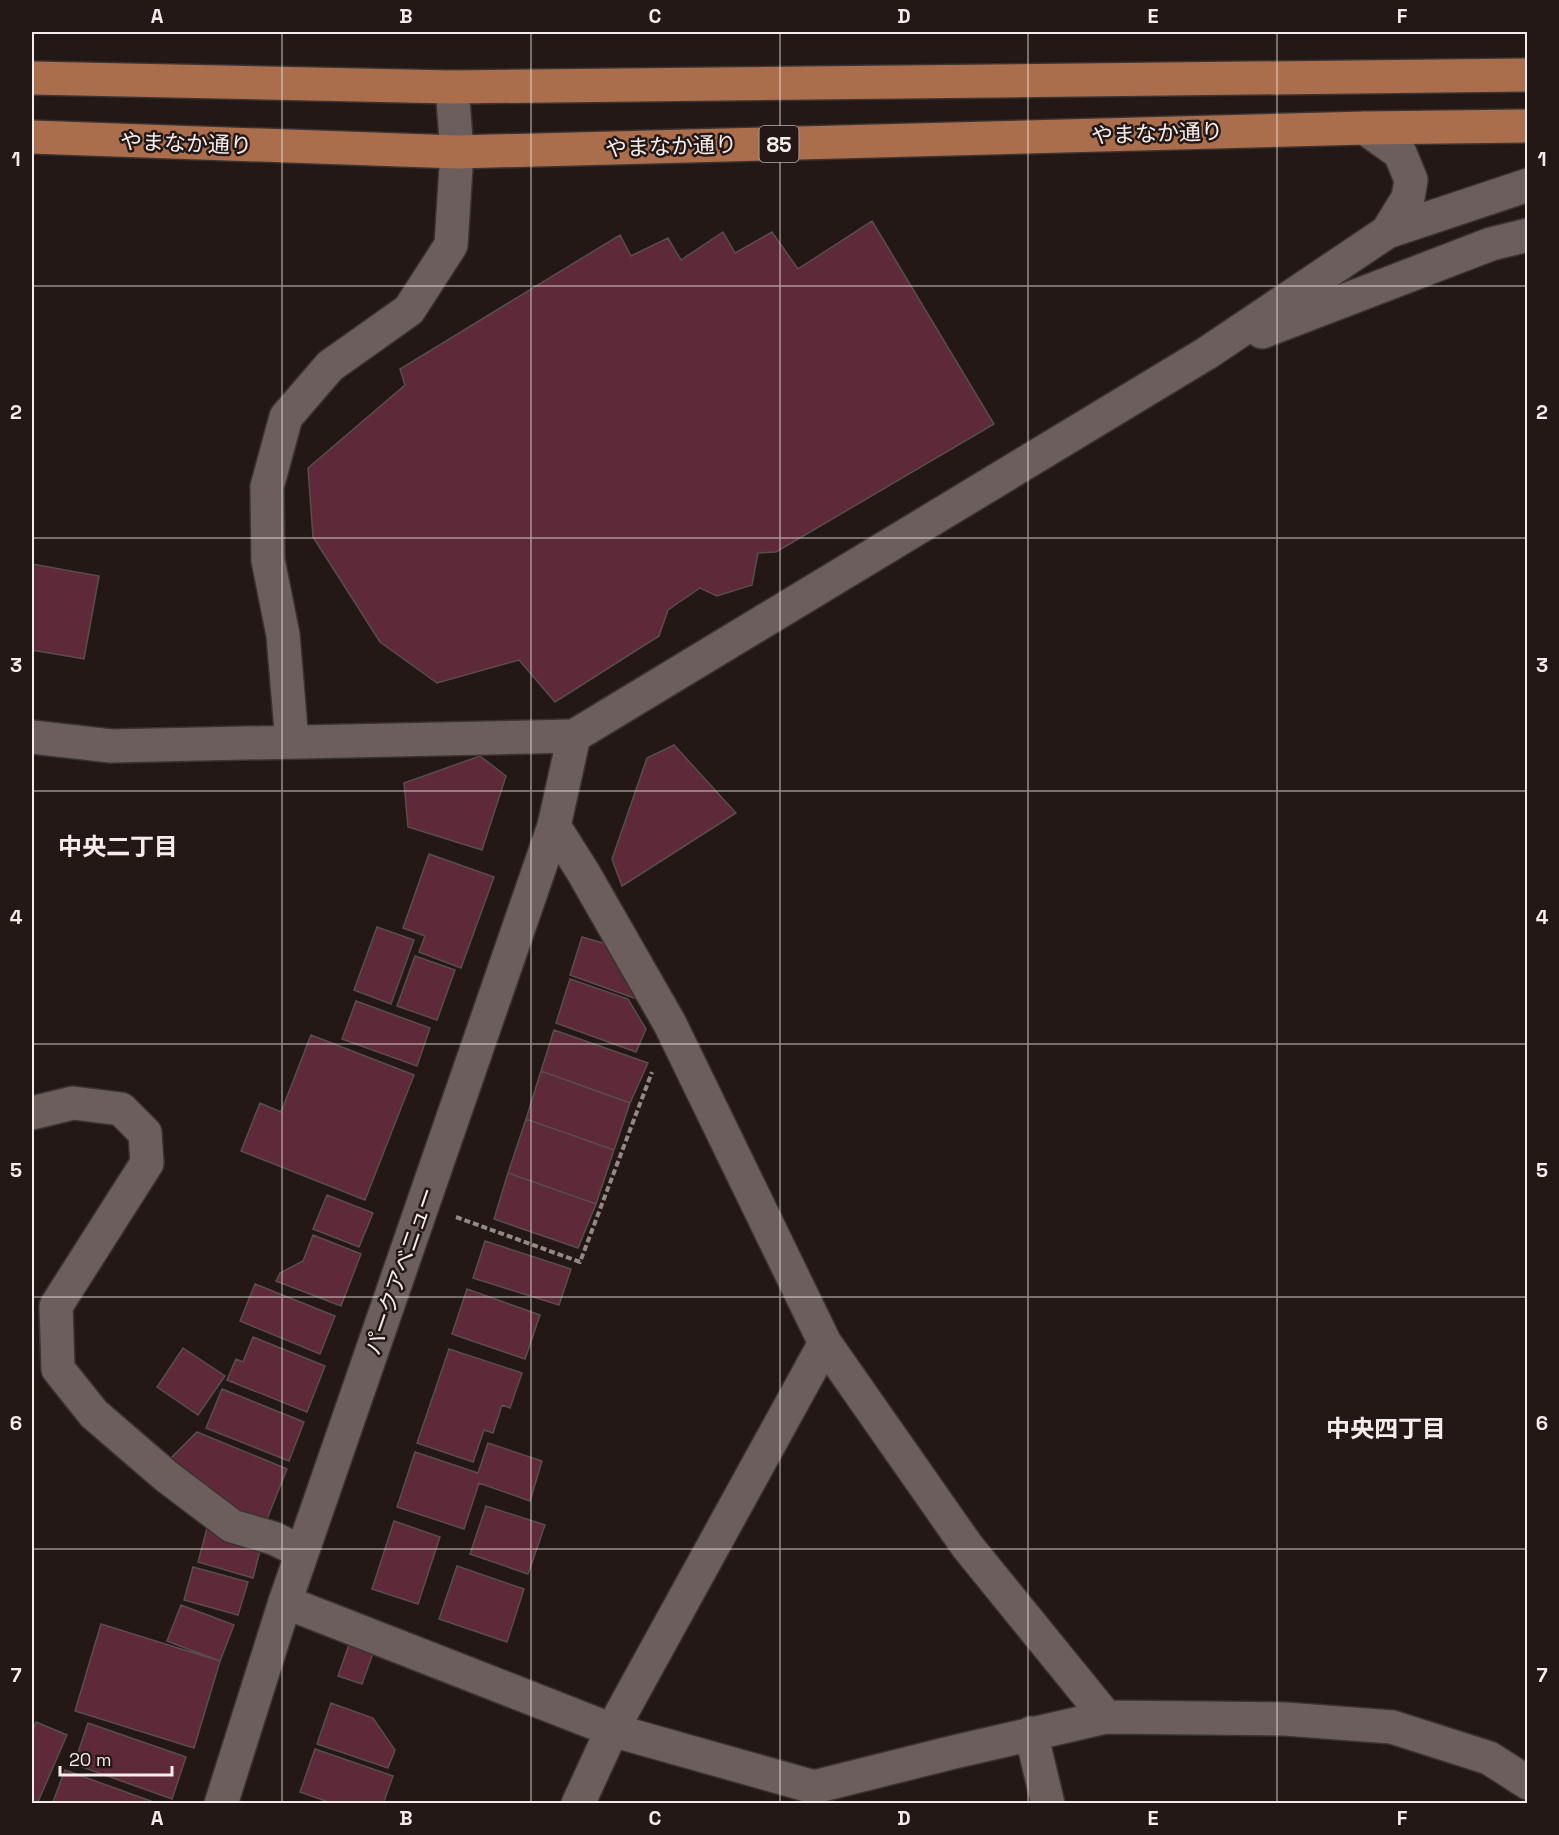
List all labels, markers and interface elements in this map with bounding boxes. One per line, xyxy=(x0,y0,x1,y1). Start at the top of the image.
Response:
text: A xyxy=(151,3,164,29)
text: B xyxy=(399,3,413,29)
text: C xyxy=(649,3,662,29)
text: D xyxy=(897,3,911,29)
text: E xyxy=(1147,3,1159,29)
text: F xyxy=(1397,3,1408,29)
street label: やまなか通り xyxy=(1091,117,1223,149)
road number: 85 xyxy=(760,126,798,162)
street label: やまなか通り xyxy=(120,127,252,159)
street label: やまなか通り xyxy=(605,130,737,162)
text: 1 xyxy=(11,146,21,172)
text: 1 xyxy=(1537,146,1547,172)
text: 2 xyxy=(10,399,22,425)
text: 2 xyxy=(1536,399,1548,425)
text: 3 xyxy=(10,652,22,678)
text: 3 xyxy=(1536,652,1548,678)
district label: 中央二丁目 xyxy=(58,831,178,862)
text: 4 xyxy=(10,904,23,930)
text: 4 xyxy=(1536,904,1549,930)
text: 5 xyxy=(10,1157,22,1183)
text: 5 xyxy=(1536,1157,1548,1183)
street label: パークアベニュー xyxy=(358,1183,442,1359)
text: 6 xyxy=(10,1410,22,1436)
text: 6 xyxy=(1536,1410,1548,1436)
district label: 中央四丁目 xyxy=(1326,1413,1446,1444)
text: 7 xyxy=(10,1662,22,1688)
text: 7 xyxy=(1536,1662,1548,1688)
scale bar xyxy=(60,1739,172,1777)
text: 20 m xyxy=(69,1748,112,1771)
text: A xyxy=(151,1805,164,1831)
text: B xyxy=(399,1805,413,1831)
text: C xyxy=(649,1805,662,1831)
text: D xyxy=(897,1805,911,1831)
text: E xyxy=(1147,1805,1159,1831)
text: F xyxy=(1397,1805,1408,1831)

